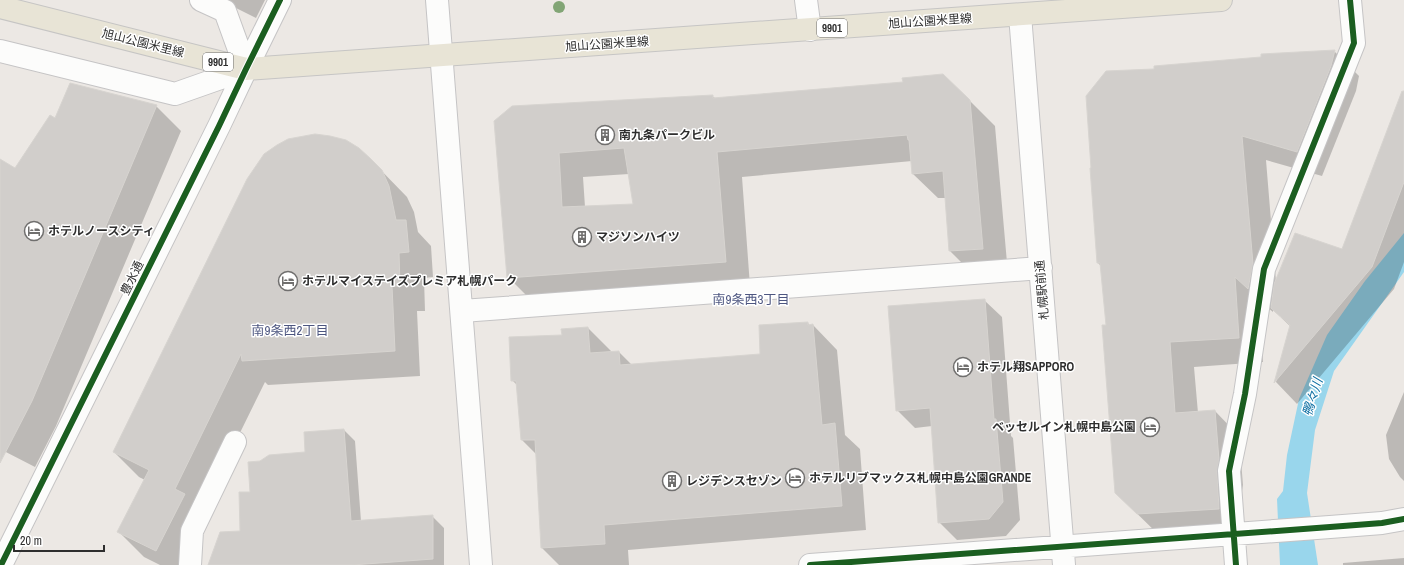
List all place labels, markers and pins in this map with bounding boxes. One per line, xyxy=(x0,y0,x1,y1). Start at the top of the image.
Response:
building icon: 南九条パークビル xyxy=(594,124,616,146)
place label: 南九条パークビル xyxy=(619,127,715,143)
hotel icon: ホテルノースシティ xyxy=(23,220,45,242)
place label: ホテルノースシティ xyxy=(48,223,155,239)
building icon: マジソンハイツ xyxy=(571,226,593,248)
place label: マジソンハイツ xyxy=(596,229,680,245)
hotel icon: ホテルマイステイズプレミア札幌パーク xyxy=(277,270,299,292)
place label: ホテルマイステイズプレミア札幌パーク xyxy=(302,273,517,289)
hotel icon: ホテル翔SAPPORO xyxy=(952,356,974,378)
place label: ホテル翔SAPPORO xyxy=(977,359,1075,375)
hotel icon: ベッセルイン札幌中島公園 xyxy=(1139,416,1161,438)
place label: ベッセルイン札幌中島公園 xyxy=(992,419,1136,435)
hotel icon: ホテルリブマックス札幌中島公園GRANDE xyxy=(784,467,806,489)
building icon: レジデンスセゾン xyxy=(661,470,683,492)
place label: ホテルリブマックス札幌中島公園GRANDE xyxy=(809,470,1032,486)
place label: レジデンスセゾン xyxy=(686,473,782,489)

